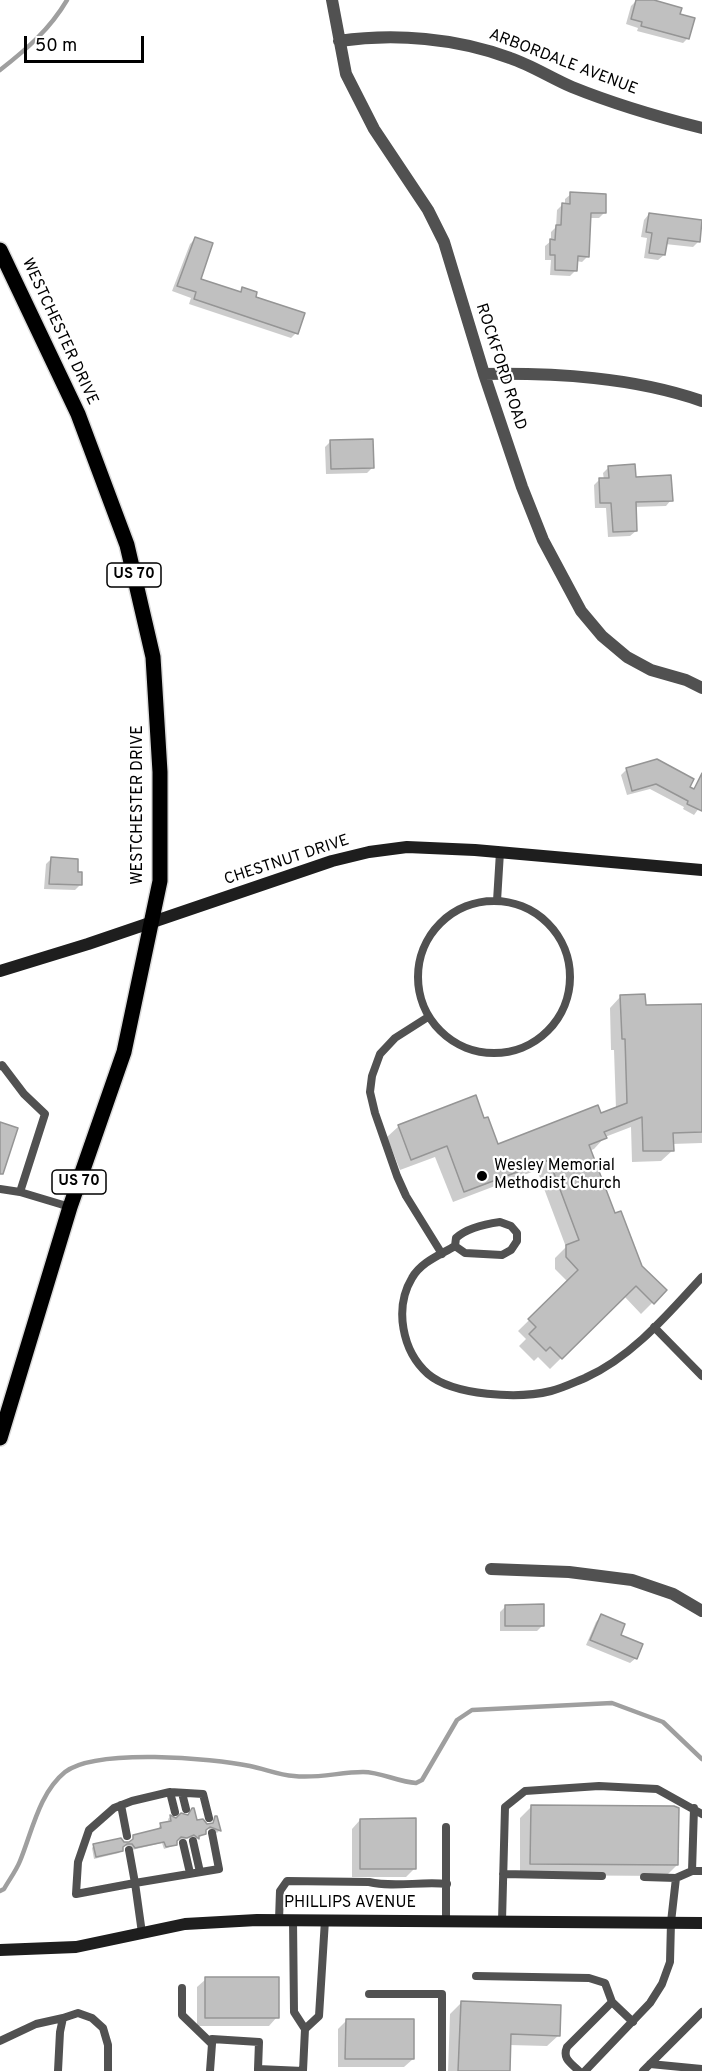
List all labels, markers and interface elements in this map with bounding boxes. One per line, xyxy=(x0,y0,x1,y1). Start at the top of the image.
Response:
scale bar xyxy=(27,24,147,62)
street label: ARBORDALE AVENUE xyxy=(486,26,640,100)
text: 50 m xyxy=(35,35,77,58)
street label: WESTCHESTER DRIVE xyxy=(17,256,101,408)
street label: ROCKFORD ROAD xyxy=(470,301,530,433)
road number: US 70 xyxy=(107,563,161,587)
street label: WESTCHESTER DRIVE xyxy=(129,725,149,885)
street label: CHESTNUT DRIVE xyxy=(222,832,352,890)
place label: Wesley Memorial Methodist Church xyxy=(494,1157,621,1195)
marker: Wesley Memorial Methodist Church xyxy=(475,1169,489,1183)
road number: US 70 xyxy=(52,1170,106,1194)
street label: PHILLIPS AVENUE xyxy=(284,1894,416,1914)

